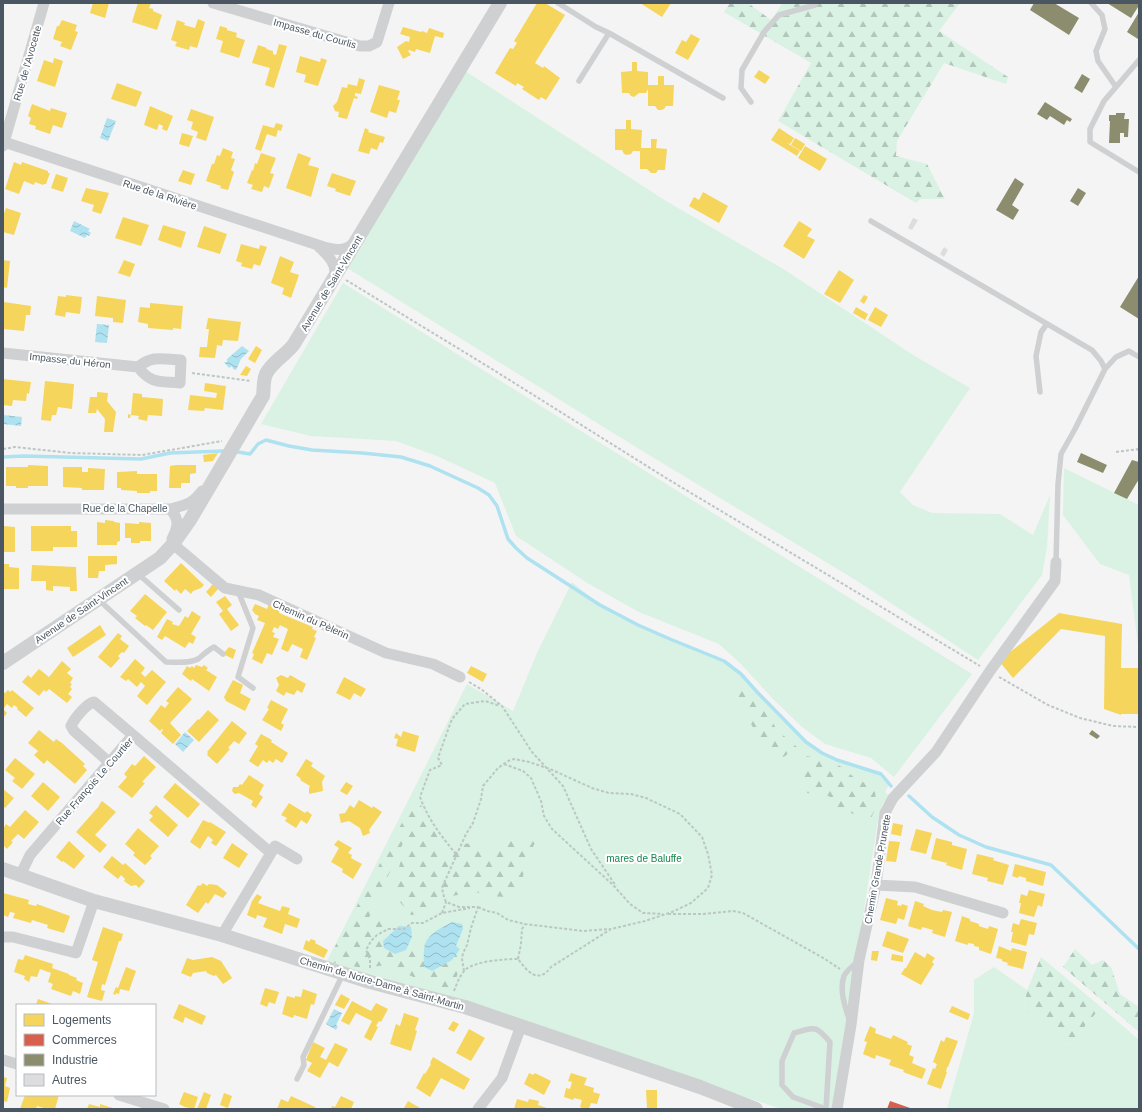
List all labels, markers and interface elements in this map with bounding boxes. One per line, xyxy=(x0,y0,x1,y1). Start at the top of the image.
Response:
street label: Impasse du Courlis xyxy=(272,16,358,51)
street label: Rue de l'Avocette xyxy=(11,24,44,102)
street label: Rue de la Rivière xyxy=(122,177,198,212)
street label: Avenue de Saint-Vincent xyxy=(298,233,365,333)
street label: Impasse du Héron xyxy=(29,351,111,370)
street label: Rue de la Chapelle xyxy=(82,503,168,514)
street label: Avenue de Saint-Vincent xyxy=(33,575,130,646)
street label: Chemin du Pèlerin xyxy=(271,598,351,641)
street label: Rue François Le Courtier xyxy=(54,735,136,827)
street label: Chemin Grande Prunette xyxy=(862,813,893,925)
park label: mares de Baluffe xyxy=(606,853,682,864)
street label: Chemin de Notre-Dame à Saint-Martin xyxy=(298,955,465,1012)
legend xyxy=(16,1004,156,1096)
text: Logements xyxy=(52,1013,111,1027)
text: Commerces xyxy=(52,1033,117,1047)
text: Industrie xyxy=(52,1053,98,1067)
text: Autres xyxy=(52,1073,87,1087)

